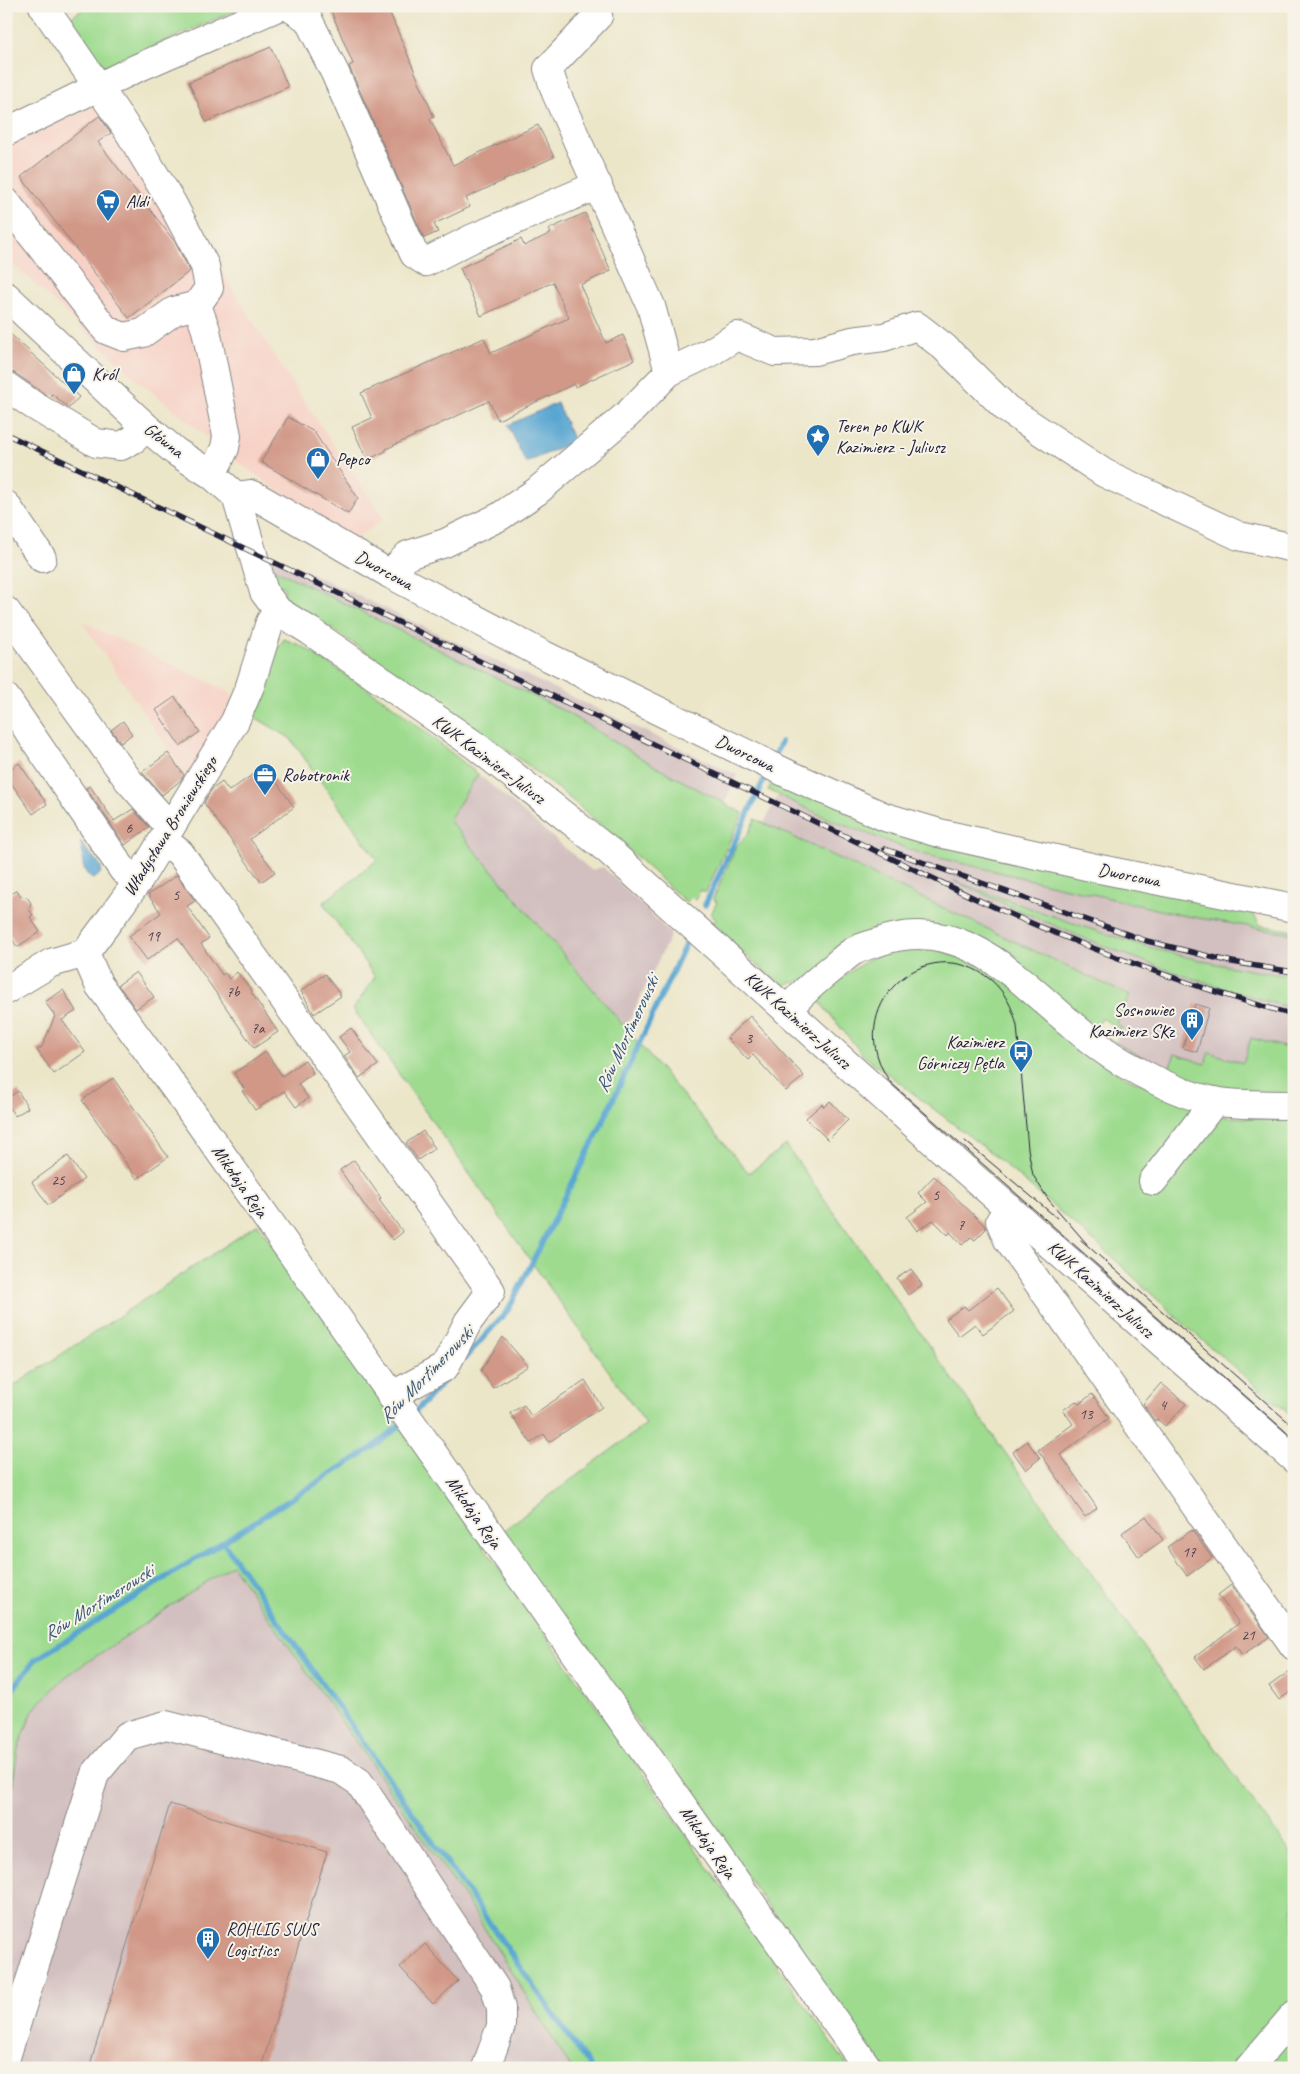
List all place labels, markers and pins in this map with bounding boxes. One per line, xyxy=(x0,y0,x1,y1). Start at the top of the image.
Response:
supermarket icon: Aldi xyxy=(95,188,121,222)
place label: Aldi xyxy=(126,190,151,212)
shop icon: Król xyxy=(61,361,87,395)
place label: Król xyxy=(92,363,120,385)
place label: Teren po KWK Kazimierz - Juliusz xyxy=(836,415,946,458)
place icon: Teren po KWK Kazimierz - Juliusz xyxy=(805,423,831,457)
shop icon: Pepco xyxy=(305,446,331,480)
place label: Pepco xyxy=(336,448,371,470)
office icon: Robotronik xyxy=(252,762,278,796)
place label: Robotronik xyxy=(282,764,350,786)
place label: Sosnowiec Kazimierz SKz xyxy=(1089,999,1176,1042)
building icon: Sosnowiec Kazimierz SKz xyxy=(1179,1007,1205,1041)
place label: Kazimierz Górniczy Pętla xyxy=(917,1031,1006,1074)
bus stop icon: Kazimierz Górniczy Pętla xyxy=(1008,1039,1034,1073)
place label: ROHLIG SUUS Logistics xyxy=(226,1918,321,1961)
building icon: ROHLIG SUUS Logistics xyxy=(195,1926,221,1960)

